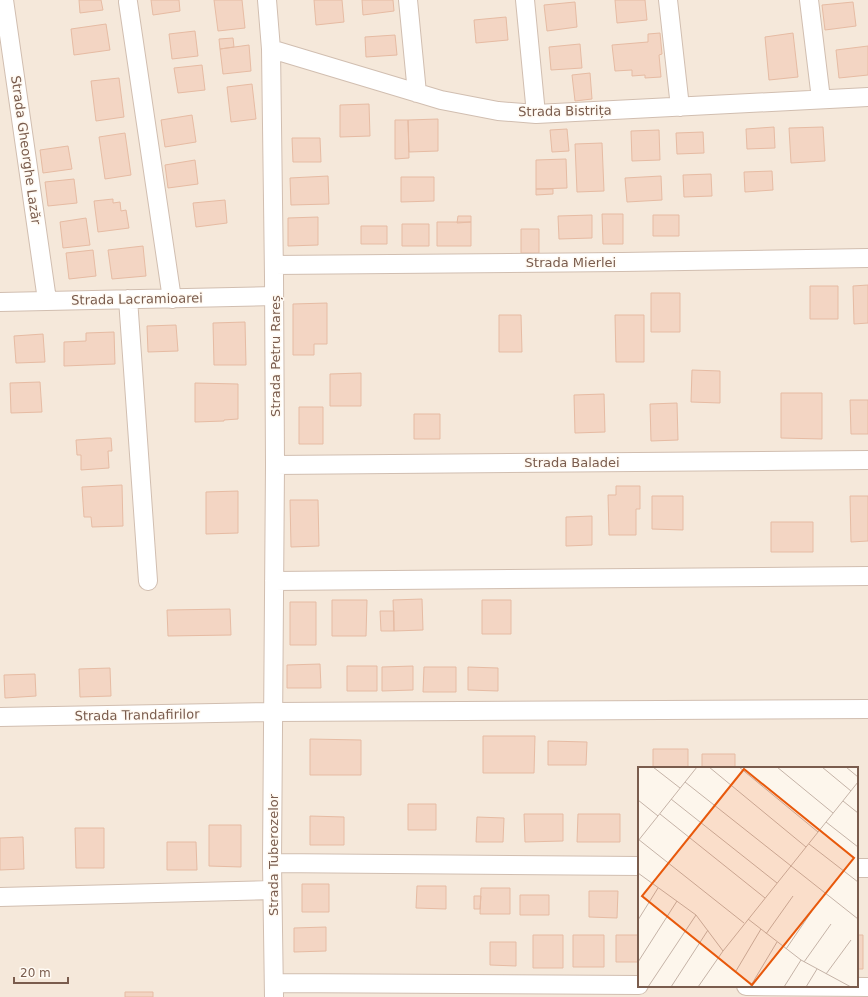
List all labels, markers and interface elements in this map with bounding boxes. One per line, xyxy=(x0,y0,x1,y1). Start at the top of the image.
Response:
street label: Strada Gheorghe Lazăr xyxy=(8,75,44,226)
street label: Strada Bistrița xyxy=(518,103,612,119)
street label: Strada Mierlei xyxy=(526,255,616,270)
street label: Strada Lacramioarei xyxy=(71,290,203,308)
street label: Strada Petru Rareș xyxy=(268,295,283,417)
street label: Strada Baladei xyxy=(524,455,620,470)
street label: Strada Trandafirilor xyxy=(74,706,200,724)
inset map xyxy=(638,767,858,987)
street label: Strada Tuberozelor xyxy=(266,793,281,916)
scale bar xyxy=(14,959,68,985)
text: 20 m xyxy=(20,966,51,980)

